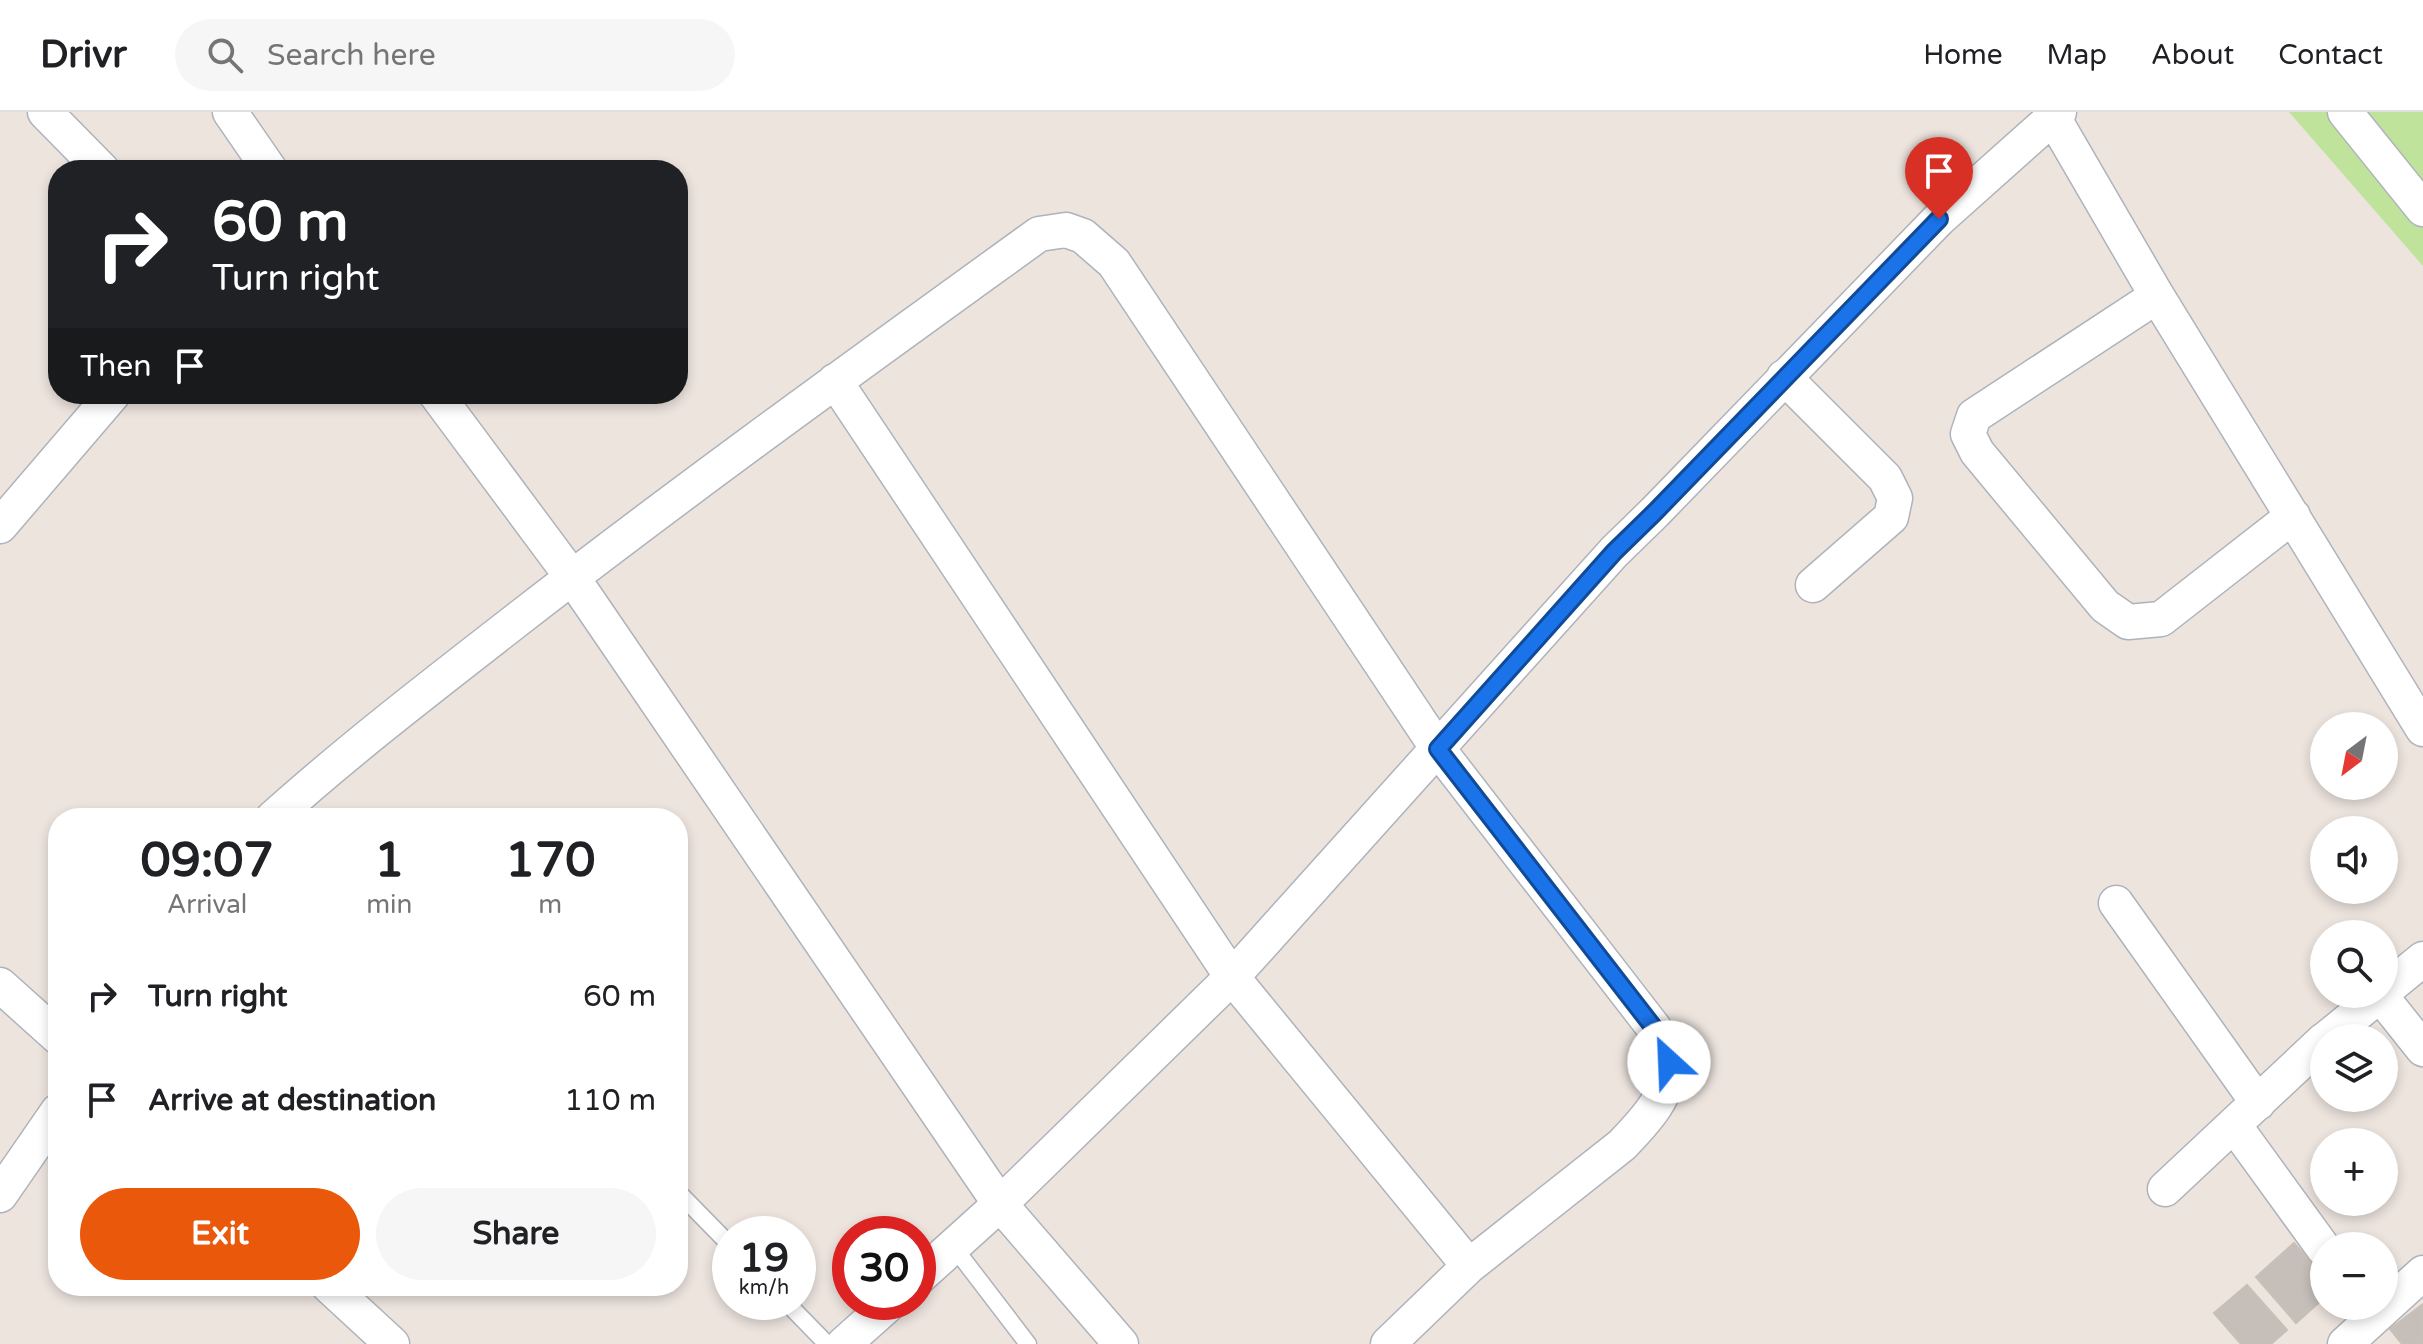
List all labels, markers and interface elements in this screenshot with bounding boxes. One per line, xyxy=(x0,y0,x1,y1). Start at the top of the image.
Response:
search box xyxy=(175,19,735,91)
text: Drivr xyxy=(40,32,127,78)
icon: search xyxy=(203,33,247,77)
text: Search here xyxy=(267,37,436,74)
text: Home xyxy=(1923,38,2003,72)
text: Map xyxy=(2047,38,2107,72)
text: About xyxy=(2151,38,2234,72)
text: Contact xyxy=(2278,38,2383,72)
pin xyxy=(1905,137,1973,219)
icon: arrive xyxy=(1917,149,1961,193)
text: 60 m xyxy=(212,189,348,256)
icon: right xyxy=(80,192,184,296)
text: Turn right xyxy=(212,257,379,300)
icon: arrive xyxy=(168,344,212,388)
text: Then xyxy=(80,348,152,385)
north arrow xyxy=(2310,712,2398,800)
map controls xyxy=(2310,712,2398,1320)
button: sound xyxy=(2310,816,2398,904)
text: 09:07 xyxy=(141,832,274,890)
text: 1 xyxy=(374,832,404,890)
text: 170 xyxy=(505,832,595,890)
text: Arrival xyxy=(167,889,247,920)
text: min xyxy=(366,889,412,920)
text: m xyxy=(538,889,562,920)
button: search xyxy=(2310,920,2398,1008)
icon: right xyxy=(80,974,124,1018)
text: Turn right xyxy=(148,978,288,1015)
text: 60 m xyxy=(583,978,656,1015)
position arrow xyxy=(1627,1020,1711,1104)
button: layers xyxy=(2310,1024,2398,1112)
icon: arrive xyxy=(80,1078,124,1122)
text: Arrive at destination xyxy=(148,1082,436,1119)
text: 110 m xyxy=(564,1082,656,1119)
button: + xyxy=(2310,1128,2398,1216)
button: Exit xyxy=(80,1188,360,1280)
button: Share xyxy=(376,1188,656,1280)
speed limit sign: 30 xyxy=(832,1216,936,1320)
button: − xyxy=(2310,1232,2398,1320)
text: 19 xyxy=(739,1234,789,1282)
text: km/h xyxy=(739,1276,789,1300)

